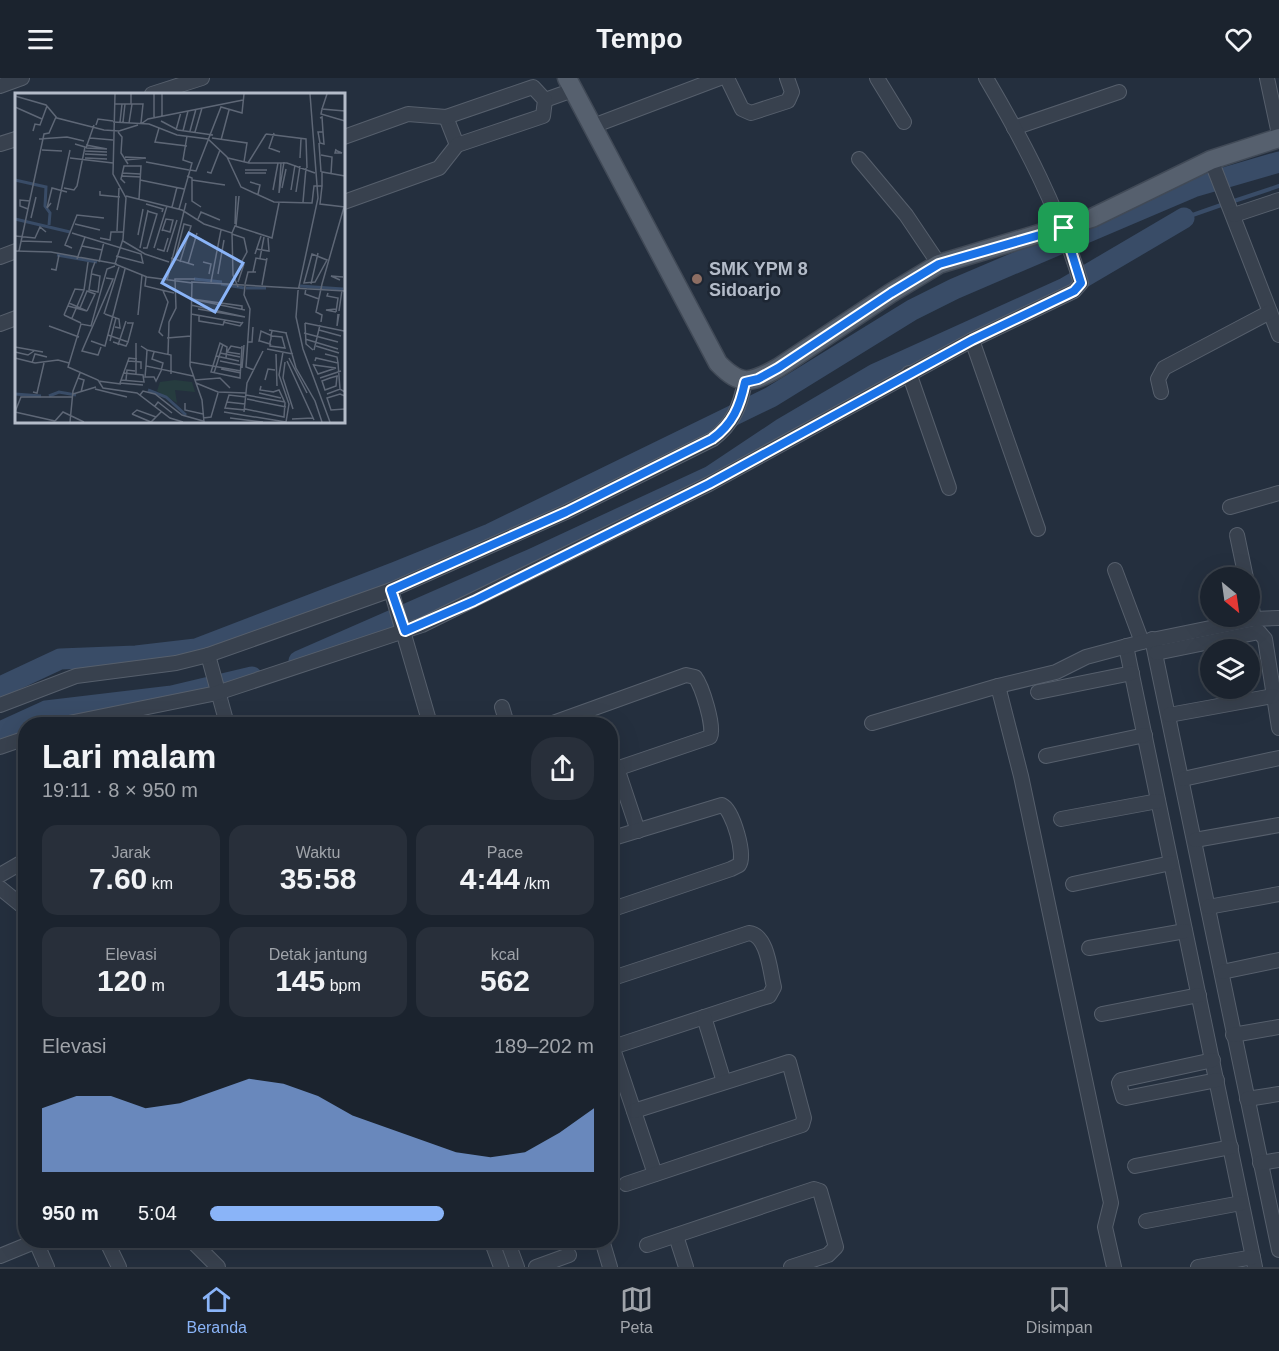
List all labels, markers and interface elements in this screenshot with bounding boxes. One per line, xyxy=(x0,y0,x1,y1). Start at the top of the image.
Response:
icon: menu xyxy=(24,23,57,56)
icon: heart xyxy=(1222,23,1255,56)
text: Tempo xyxy=(596,24,683,54)
inset map xyxy=(15,93,345,423)
pin xyxy=(1038,202,1089,253)
icon: arrive xyxy=(1047,211,1080,244)
place label: SMK YPM 8 Sidoarjo xyxy=(709,259,808,300)
marker: SMK YPM 8 Sidoarjo xyxy=(690,272,704,286)
north arrow xyxy=(1200,567,1260,627)
map controls xyxy=(1200,567,1260,699)
button: layers xyxy=(1200,639,1260,699)
button: share xyxy=(531,737,594,800)
text: Lari malam xyxy=(42,738,216,775)
text: 19:11 · 8 × 950 m xyxy=(42,779,198,801)
text: Jarak xyxy=(111,844,151,861)
text: Waktu xyxy=(296,844,340,861)
text: Pace xyxy=(487,844,523,861)
text: 7.60 xyxy=(89,862,147,895)
text: 35:58 xyxy=(280,862,356,895)
text: 4:44 xyxy=(460,862,520,895)
text: km xyxy=(147,875,173,892)
text: /km xyxy=(520,875,550,892)
text: Elevasi xyxy=(105,946,157,963)
text: Detak jantung xyxy=(269,946,367,963)
text: kcal xyxy=(491,946,519,963)
text: 120 xyxy=(97,964,147,997)
text: 145 xyxy=(275,964,325,997)
text: 562 xyxy=(480,964,530,997)
text: m xyxy=(147,977,165,994)
text: bpm xyxy=(325,977,361,994)
text: Elevasi xyxy=(42,1035,106,1057)
text: 189–202 m xyxy=(494,1035,594,1057)
text: 950 m xyxy=(42,1202,99,1224)
text: 5:04 xyxy=(138,1202,177,1224)
tab: Beranda xyxy=(186,1283,247,1337)
tab: Peta xyxy=(620,1283,653,1337)
tab: Disimpan xyxy=(1026,1283,1093,1337)

